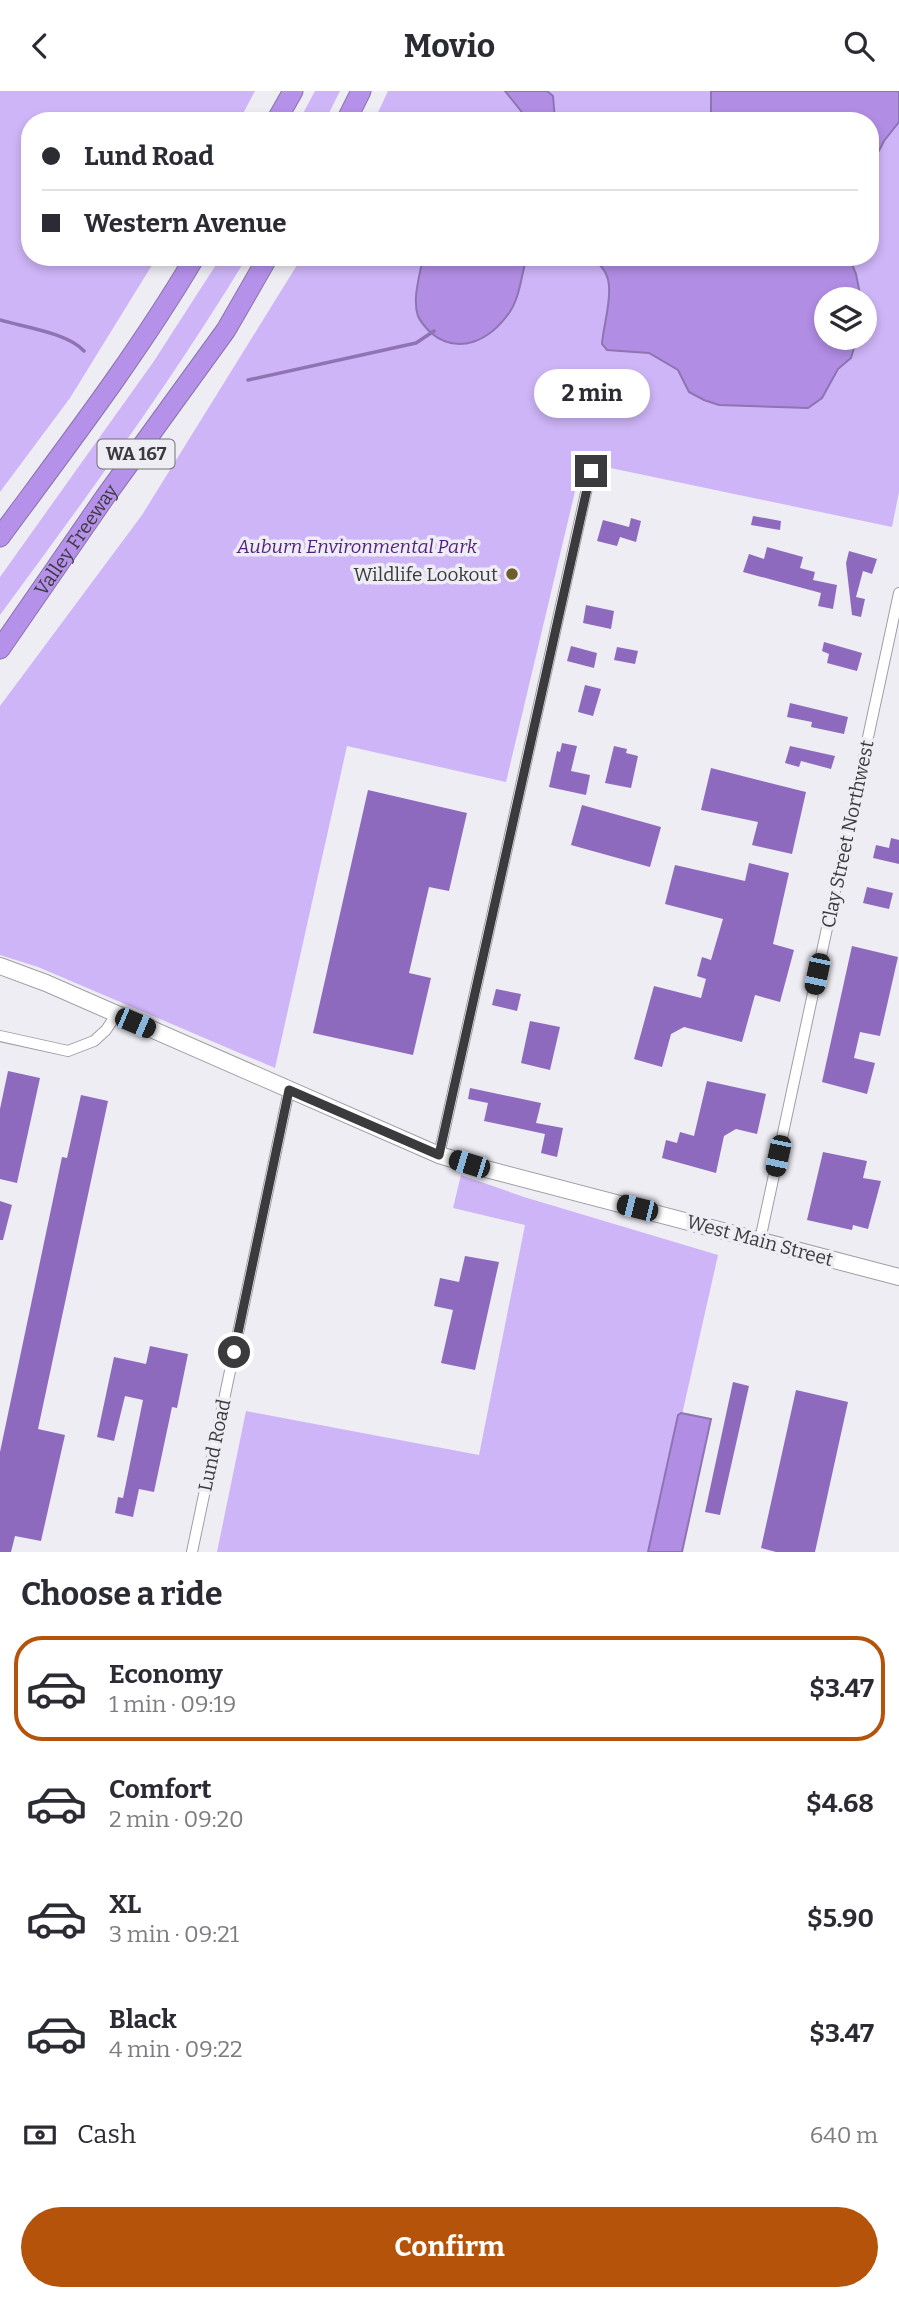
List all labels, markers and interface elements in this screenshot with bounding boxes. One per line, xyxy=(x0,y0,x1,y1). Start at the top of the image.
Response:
icon: back xyxy=(21,27,59,65)
text: Movio xyxy=(404,27,495,65)
icon: search xyxy=(840,27,878,65)
text: Lund Road xyxy=(84,141,214,172)
text: Western Avenue xyxy=(84,208,287,239)
map controls xyxy=(814,287,877,350)
button: layers xyxy=(814,287,877,350)
callout: 2 min xyxy=(533,369,649,419)
text: 2 min xyxy=(561,379,623,407)
road number: WA 167 xyxy=(97,439,174,468)
route end xyxy=(575,455,607,487)
street label: Valley Freeway xyxy=(30,479,123,600)
park label: Auburn Environmental Park xyxy=(236,535,478,558)
place label: Wildlife Lookout xyxy=(353,563,498,586)
marker: Wildlife Lookout xyxy=(504,566,520,582)
street label: Clay Street Northwest xyxy=(816,738,879,930)
car xyxy=(803,951,832,997)
car xyxy=(112,1005,159,1041)
car xyxy=(764,1133,793,1179)
car xyxy=(446,1148,493,1180)
car xyxy=(615,1193,660,1223)
street label: West Main Street xyxy=(684,1210,836,1271)
route start xyxy=(218,1336,250,1368)
street label: Lund Road xyxy=(193,1397,235,1493)
text: Choose a ride xyxy=(21,1575,222,1613)
icon: car xyxy=(25,1657,88,1720)
text: Economy xyxy=(109,1659,223,1690)
text: $3.47 xyxy=(809,1673,874,1704)
text: 1 min · 09:19 xyxy=(109,1690,236,1718)
icon: car xyxy=(25,1772,88,1835)
text: Comfort xyxy=(109,1774,212,1805)
text: $4.68 xyxy=(806,1788,874,1819)
text: 2 min · 09:20 xyxy=(109,1805,244,1833)
icon: car xyxy=(25,1887,88,1950)
text: XL xyxy=(109,1889,141,1920)
text: $5.90 xyxy=(807,1903,874,1934)
text: 3 min · 09:21 xyxy=(109,1920,239,1948)
icon: car xyxy=(25,2002,88,2065)
text: Black xyxy=(109,2004,177,2035)
text: $3.47 xyxy=(809,2018,874,2049)
text: 4 min · 09:22 xyxy=(109,2035,243,2063)
icon: cash xyxy=(21,2116,59,2154)
text: Cash xyxy=(77,2119,136,2150)
text: 640 m xyxy=(810,2121,878,2149)
button: Confirm xyxy=(21,2207,878,2287)

